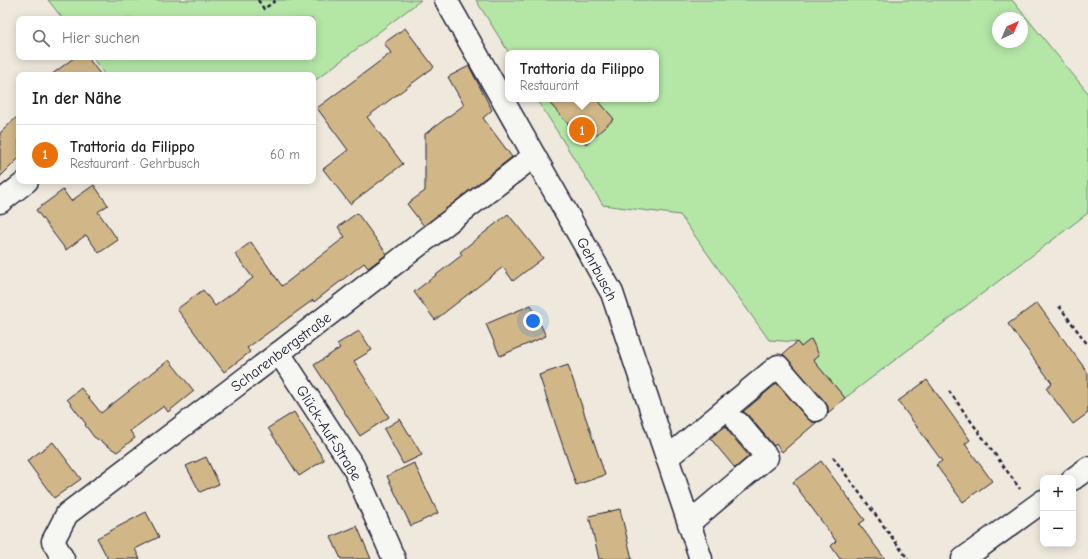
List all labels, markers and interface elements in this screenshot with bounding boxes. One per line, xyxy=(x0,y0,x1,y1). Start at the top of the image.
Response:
north arrow xyxy=(992,12,1028,48)
search box xyxy=(16,16,316,60)
icon: search xyxy=(30,27,52,49)
text: Hier suchen xyxy=(62,29,140,47)
popup xyxy=(505,50,659,102)
text: Trattoria da Filippo xyxy=(520,60,644,78)
text: Restaurant xyxy=(520,78,578,93)
text: In der Nähe xyxy=(32,89,121,108)
pin: 1 xyxy=(569,115,595,145)
text: Trattoria da Filippo xyxy=(70,138,195,156)
text: 1 xyxy=(42,147,48,162)
text: 60 m xyxy=(270,147,300,162)
text: Restaurant · Gehrbusch xyxy=(70,156,200,171)
street label: Gehrbusch xyxy=(573,234,621,304)
street label: Scharenbergstraße xyxy=(227,308,335,396)
your location xyxy=(523,311,543,331)
street label: Glück-Auf-Straße xyxy=(292,382,366,484)
map controls xyxy=(1040,475,1076,547)
button: + xyxy=(1040,475,1076,511)
button: − xyxy=(1040,511,1076,547)

